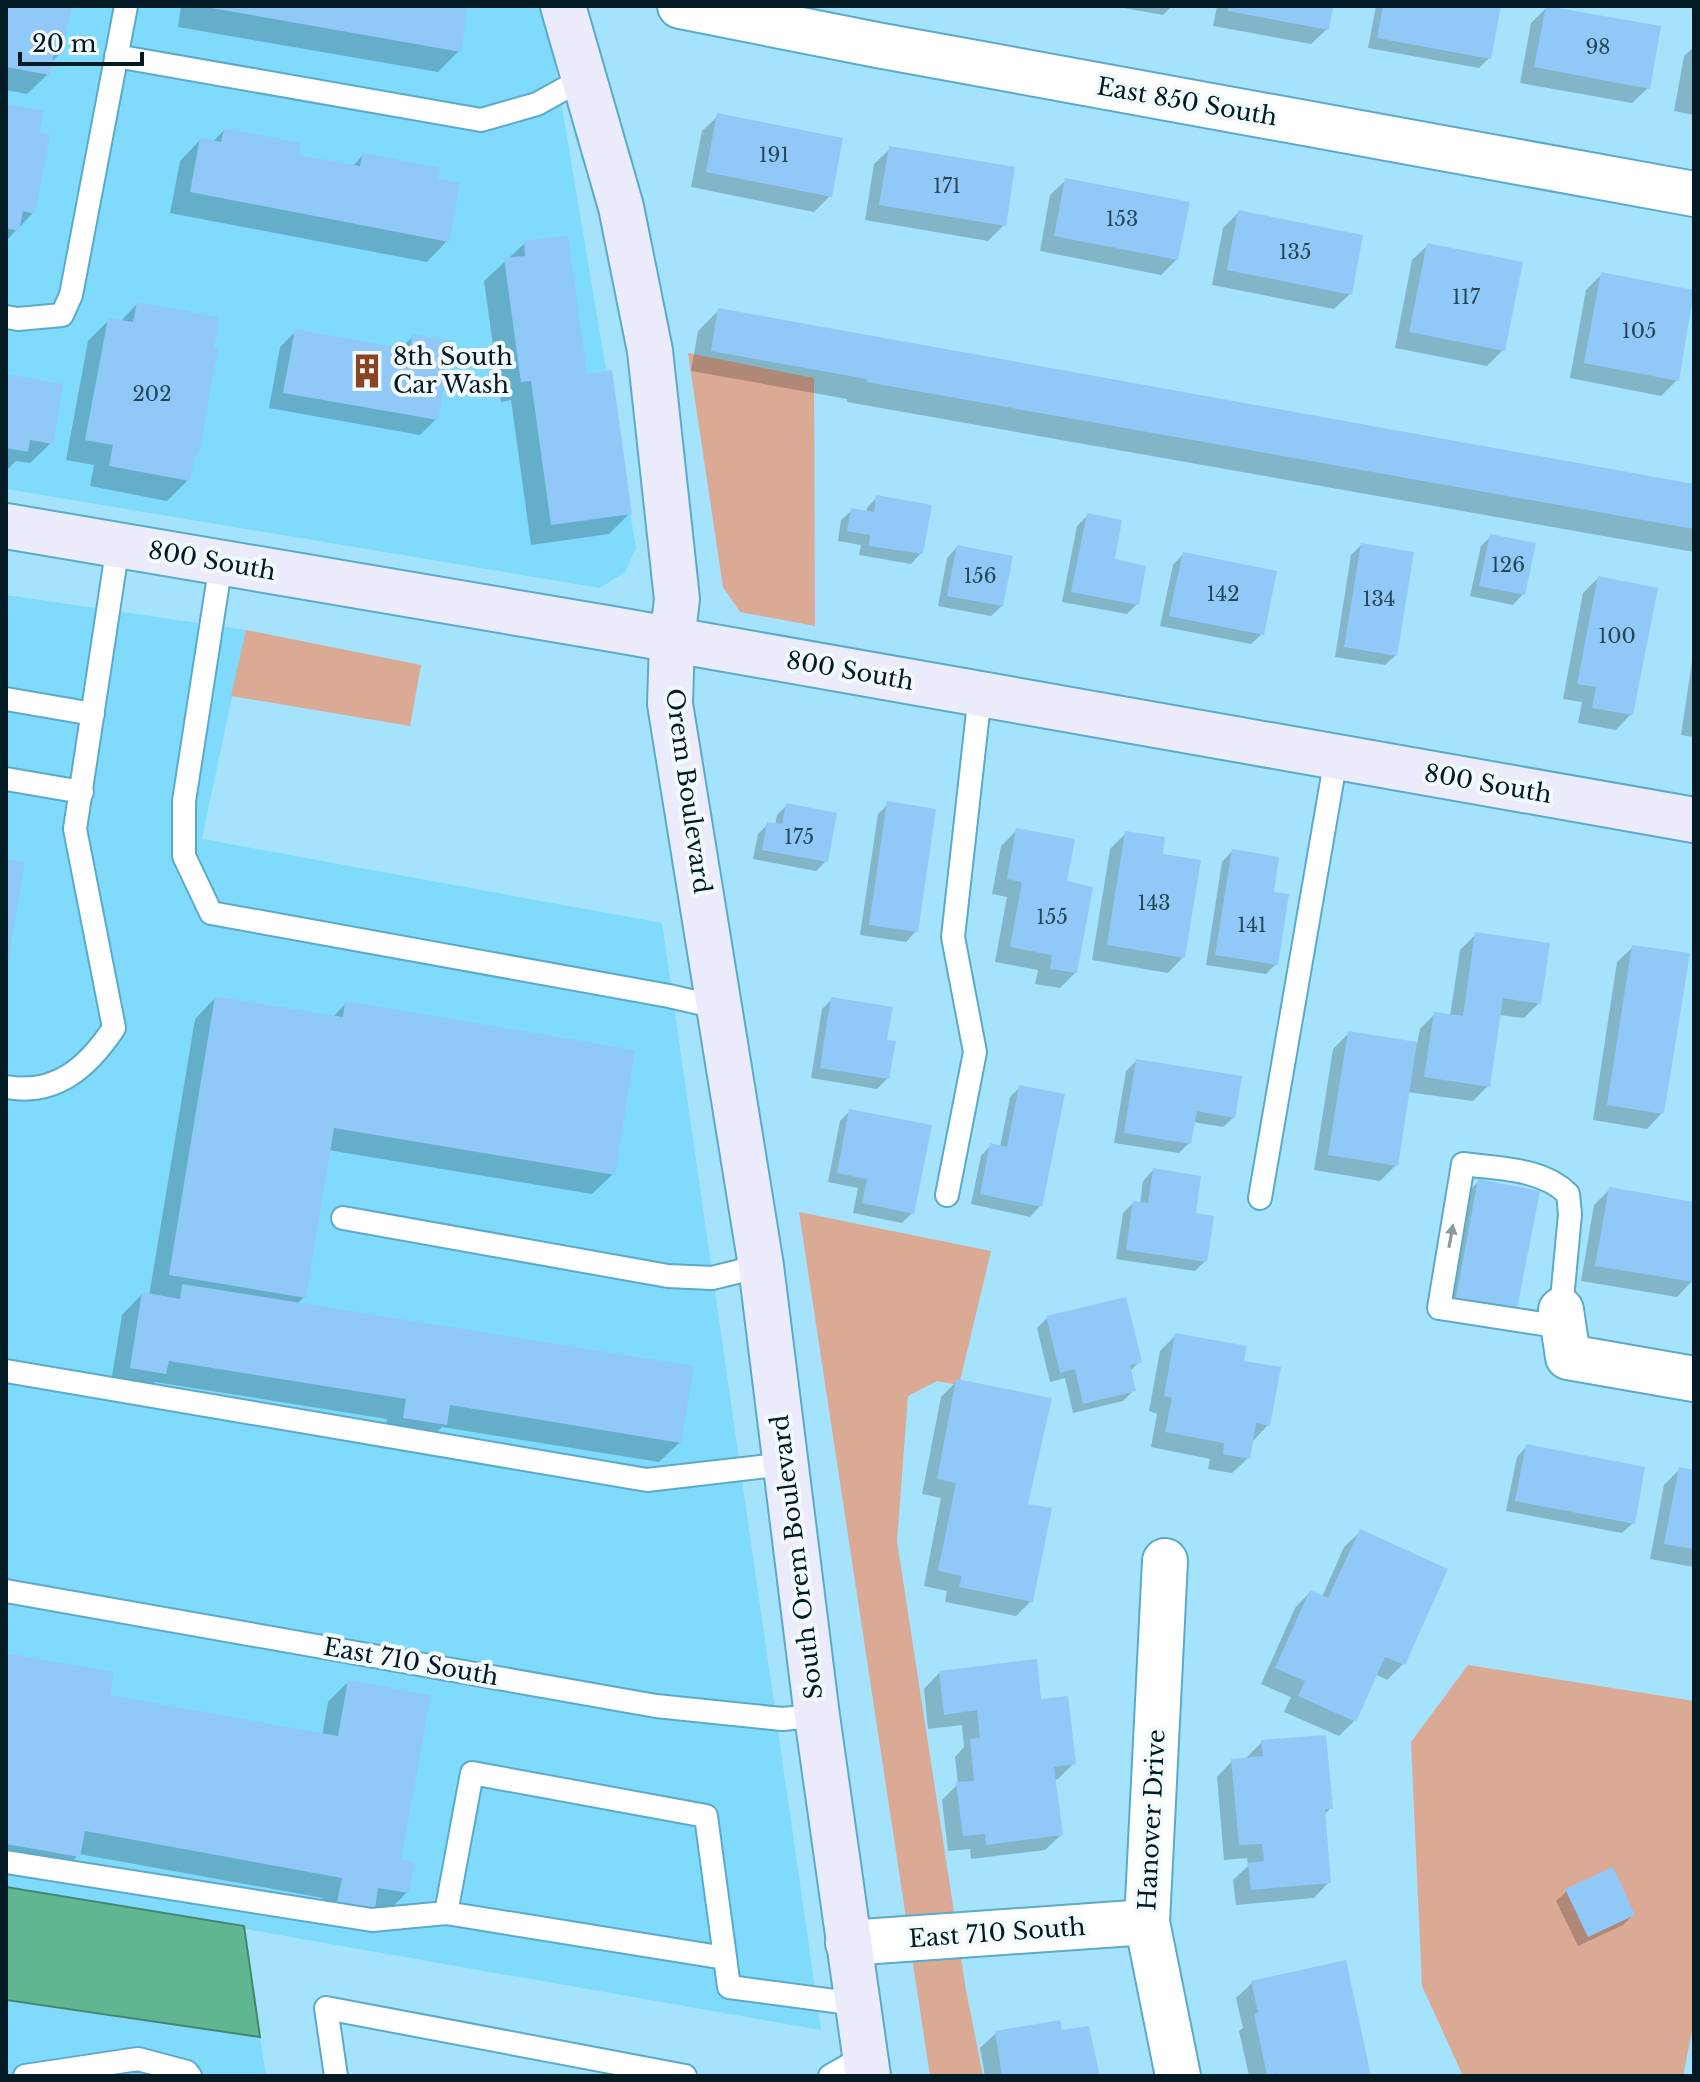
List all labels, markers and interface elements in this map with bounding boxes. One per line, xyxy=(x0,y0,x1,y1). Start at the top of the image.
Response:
scale bar xyxy=(20,16,142,66)
text: 20 m xyxy=(32,29,97,58)
house number: 98 xyxy=(1586,35,1610,59)
street label: East 850 South xyxy=(1095,71,1280,132)
house number: 191 xyxy=(759,143,789,167)
house number: 171 xyxy=(933,174,961,198)
house number: 153 xyxy=(1106,207,1138,231)
house number: 135 xyxy=(1279,240,1311,264)
house number: 117 xyxy=(1452,285,1481,309)
house number: 105 xyxy=(1622,319,1656,343)
place label: 8th South Car Wash xyxy=(393,342,513,399)
building icon: 8th South Car Wash xyxy=(348,352,386,390)
house number: 202 xyxy=(133,382,171,406)
street label: 800 South xyxy=(146,535,278,586)
house number: 126 xyxy=(1491,553,1525,577)
house number: 156 xyxy=(963,564,997,588)
house number: 142 xyxy=(1207,582,1239,606)
house number: 134 xyxy=(1363,587,1395,611)
house number: 100 xyxy=(1598,624,1636,648)
street label: 800 South xyxy=(784,645,916,696)
street label: Orem Boulevard xyxy=(660,687,717,895)
street label: 800 South xyxy=(1422,758,1554,809)
house number: 175 xyxy=(784,825,814,849)
house number: 143 xyxy=(1138,891,1170,915)
house number: 155 xyxy=(1036,905,1068,929)
house number: 141 xyxy=(1237,913,1267,937)
one-way arrow xyxy=(1445,1223,1458,1248)
street label: South Orem Boulevard xyxy=(765,1413,828,1701)
street label: East 710 South xyxy=(321,1632,501,1691)
street label: Hanover Drive xyxy=(1132,1729,1171,1911)
street label: East 710 South xyxy=(908,1912,1086,1953)

